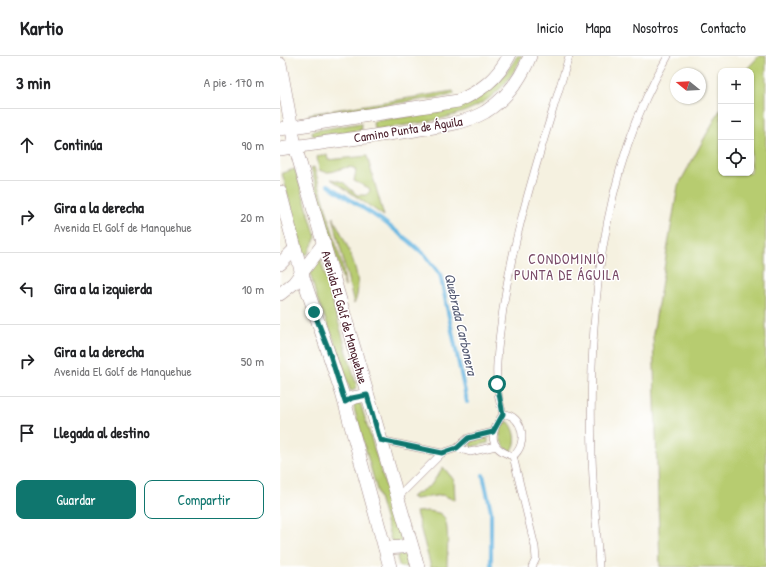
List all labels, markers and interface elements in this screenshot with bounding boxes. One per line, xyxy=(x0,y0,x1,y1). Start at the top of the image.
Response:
text: Kartio xyxy=(20,15,63,41)
text: Inicio xyxy=(537,18,563,37)
text: Mapa xyxy=(585,18,611,37)
text: Nosotros xyxy=(633,18,678,37)
text: Contacto xyxy=(700,18,746,37)
north arrow xyxy=(670,68,706,104)
map controls xyxy=(718,68,754,176)
button: + xyxy=(718,68,754,104)
text: 3 min xyxy=(16,71,51,94)
text: A pie · 170 m xyxy=(204,73,264,91)
button: − xyxy=(718,104,754,140)
street label: Camino Punta de Águila xyxy=(352,112,464,146)
icon: ahead xyxy=(16,134,38,156)
text: Continúa xyxy=(54,134,102,155)
text: 90 m xyxy=(242,136,264,154)
button: locate xyxy=(718,140,754,176)
text: Gira a la derecha xyxy=(54,197,144,218)
icon: right xyxy=(16,206,38,228)
text: 20 m xyxy=(240,208,264,226)
text: Avenida El Golf de Manquehue xyxy=(54,218,192,236)
street label: Avenida El Golf de Manquehue xyxy=(317,248,373,386)
district label: CONDOMINIO PUNTA DE ÁGUILA xyxy=(514,249,620,284)
water label: Quebrada Carbonera xyxy=(441,271,483,378)
icon: left xyxy=(16,278,38,300)
text: Gira a la izquierda xyxy=(54,278,152,299)
text: 10 m xyxy=(242,280,264,298)
route end xyxy=(305,303,323,321)
text: Gira a la derecha xyxy=(54,341,144,362)
icon: right xyxy=(16,350,38,372)
text: 50 m xyxy=(241,352,264,370)
text: Avenida El Golf de Manquehue xyxy=(54,362,192,380)
route start xyxy=(488,375,506,393)
icon: arrive xyxy=(16,422,38,444)
text: Llegada al destino xyxy=(54,422,150,443)
button: Guardar xyxy=(16,480,136,519)
button: Compartir xyxy=(144,480,264,519)

